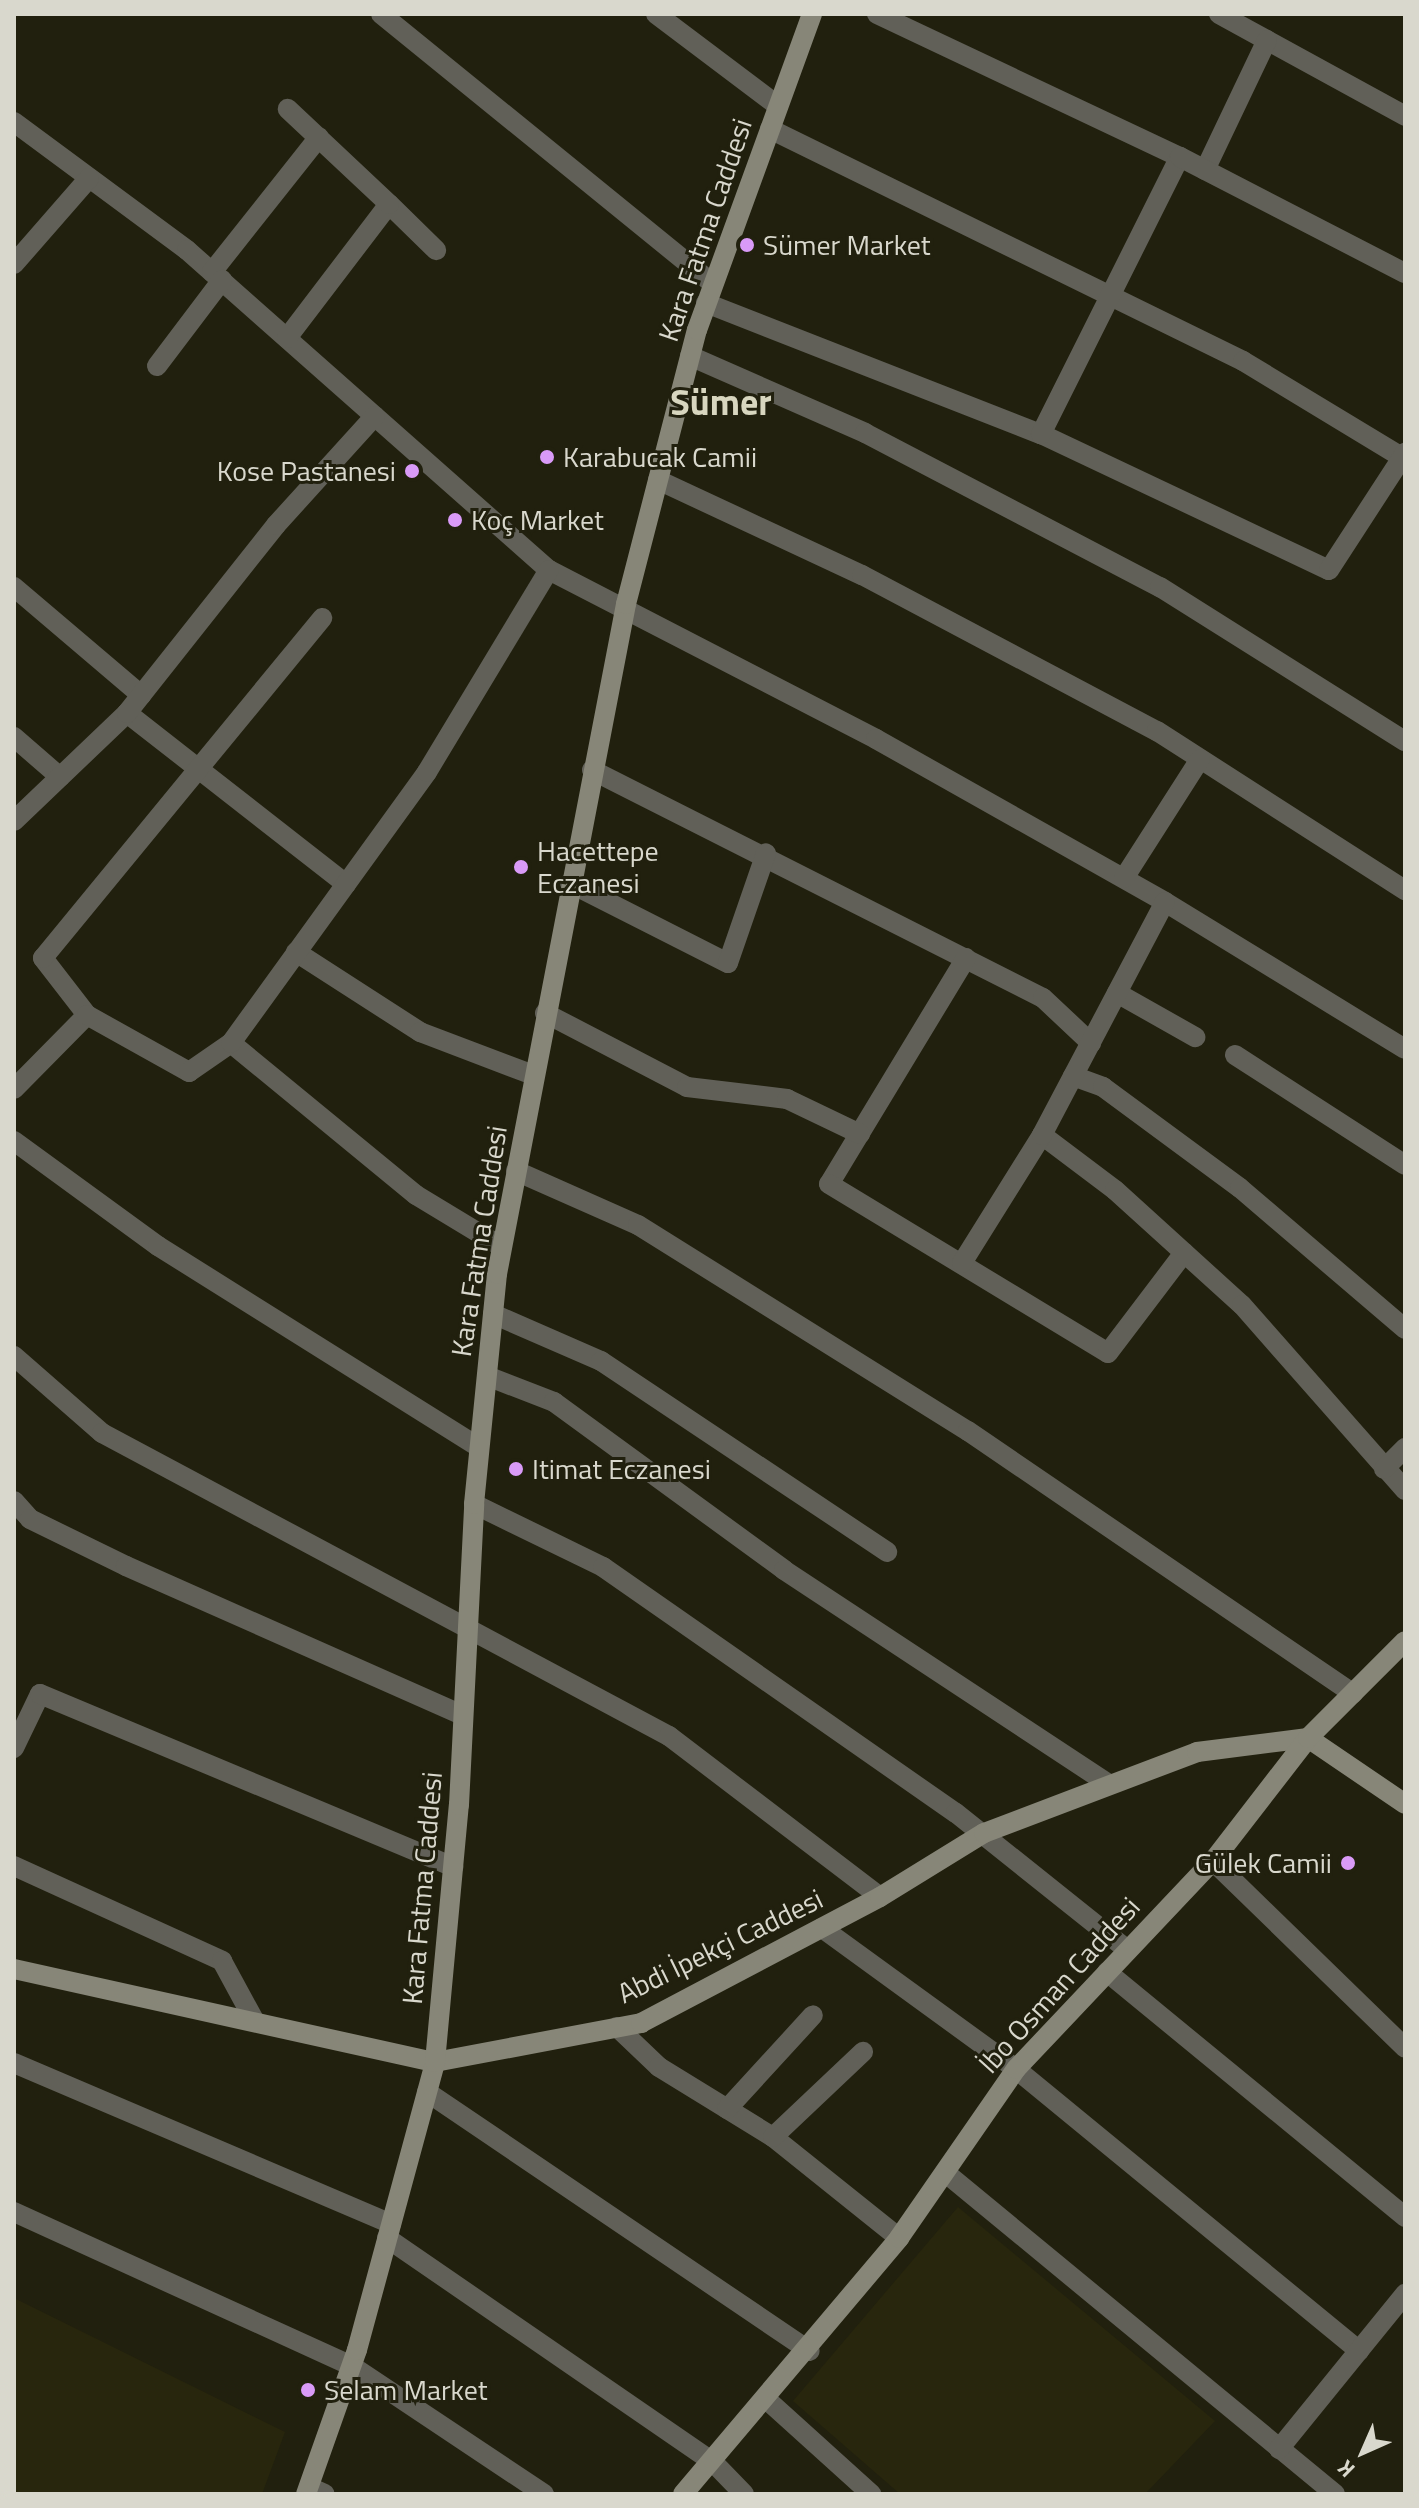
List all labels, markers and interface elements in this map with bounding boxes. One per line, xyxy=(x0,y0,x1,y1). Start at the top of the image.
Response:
street label: Kara Fatma Caddesi xyxy=(651,114,759,346)
place label: Sümer Market xyxy=(763,228,931,262)
marker: Sümer Market xyxy=(738,236,756,254)
district label: Sümer xyxy=(670,380,772,424)
place label: Karabucak Camii xyxy=(563,440,757,474)
marker: Karabucak Camii xyxy=(538,448,556,466)
place label: Kose Pastanesi xyxy=(217,454,396,488)
marker: Kose Pastanesi xyxy=(403,462,421,480)
place label: Koç Market xyxy=(471,503,604,537)
marker: Koç Market xyxy=(446,511,464,529)
place label: Hacettepe Eczanesi xyxy=(537,834,659,900)
marker: Hacettepe Eczanesi xyxy=(512,858,530,876)
street label: Kara Fatma Caddesi xyxy=(444,1123,514,1359)
place label: Itimat Eczanesi xyxy=(532,1452,711,1486)
marker: Itimat Eczanesi xyxy=(507,1460,525,1478)
street label: Kara Fatma Caddesi xyxy=(395,1770,449,2006)
place label: Gülek Camii xyxy=(1195,1846,1332,1880)
marker: Gülek Camii xyxy=(1339,1854,1357,1872)
street label: Abdi İpekçi Caddesi xyxy=(612,1882,828,2010)
street label: İbo Osman Caddesi xyxy=(971,1890,1147,2080)
place label: Selam Market xyxy=(324,2373,488,2407)
marker: Selam Market xyxy=(299,2381,317,2399)
north arrow xyxy=(1323,2412,1403,2492)
text: K xyxy=(1329,2452,1363,2486)

